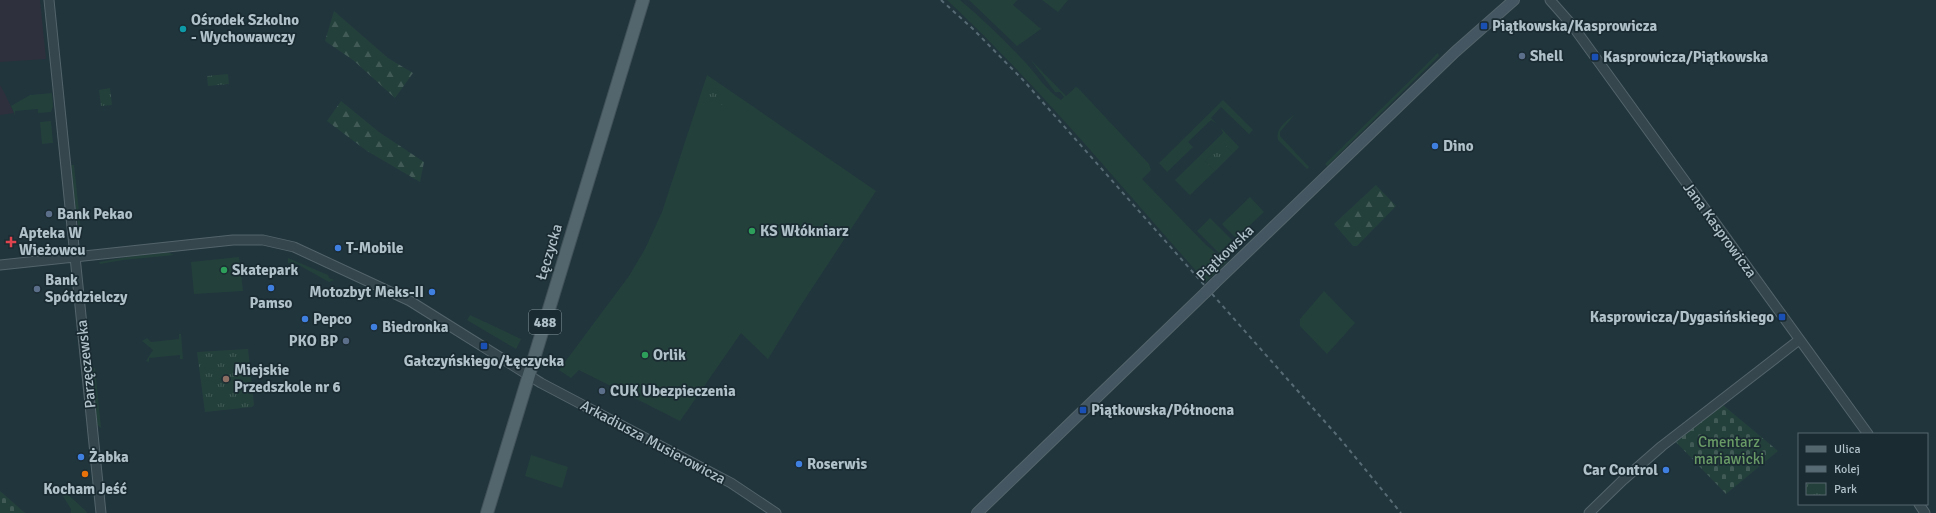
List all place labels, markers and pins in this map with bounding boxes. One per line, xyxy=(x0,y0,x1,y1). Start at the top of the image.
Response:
place label: Ośrodek Szkolno - Wychowawczy xyxy=(191,11,299,46)
place label: Piątkowska/Kasprowicza xyxy=(1492,17,1657,35)
marker: Piątkowska/Kasprowicza xyxy=(1479,21,1489,31)
marker: Ośrodek Szkolno - Wychowawczy xyxy=(178,24,188,34)
place label: Shell xyxy=(1530,47,1563,65)
place label: Kasprowicza/Piątkowska xyxy=(1603,48,1768,66)
marker: Shell xyxy=(1517,51,1527,61)
marker: Kasprowicza/Piątkowska xyxy=(1590,52,1600,62)
place label: Dino xyxy=(1443,137,1474,155)
marker: Dino xyxy=(1430,141,1440,151)
place label: Bank Pekao xyxy=(57,205,133,223)
marker: Bank Pekao xyxy=(44,209,54,219)
place label: KS Włókniarz xyxy=(760,222,849,240)
place label: Apteka W Wieżowcu xyxy=(19,224,85,259)
marker: KS Włókniarz xyxy=(747,226,757,236)
marker: Apteka W Wieżowcu xyxy=(6,237,16,247)
place label: T-Mobile xyxy=(346,239,403,257)
marker: T-Mobile xyxy=(333,243,343,253)
place label: Skatepark xyxy=(232,261,298,279)
marker: Skatepark xyxy=(219,265,229,275)
place label: Bank Spółdzielczy xyxy=(45,271,128,306)
marker: Pamso xyxy=(266,283,276,293)
place label: Motozbyt Meks-II xyxy=(309,283,424,301)
marker: Bank Spółdzielczy xyxy=(32,284,42,294)
marker: Motozbyt Meks-II xyxy=(427,287,437,297)
place label: Pamso xyxy=(250,294,293,312)
place label: Kasprowicza/Dygasińskiego xyxy=(1590,308,1774,326)
place label: Pepco xyxy=(313,310,352,328)
marker: Kasprowicza/Dygasińskiego xyxy=(1777,312,1787,322)
marker: Pepco xyxy=(300,314,310,324)
place label: Biedronka xyxy=(382,318,449,336)
marker: Biedronka xyxy=(369,322,379,332)
place label: PKO BP xyxy=(289,332,338,350)
marker: PKO BP xyxy=(341,336,351,346)
marker: Gałczyńskiego/Łęczycka xyxy=(479,341,489,351)
place label: Orlik xyxy=(653,346,686,364)
marker: Orlik xyxy=(640,350,650,360)
place label: Gałczyńskiego/Łęczycka xyxy=(404,352,565,370)
place label: Miejskie Przedszkole nr 6 xyxy=(234,361,341,396)
marker: Miejskie Przedszkole nr 6 xyxy=(221,374,231,384)
place label: CUK Ubezpieczenia xyxy=(610,382,736,400)
marker: CUK Ubezpieczenia xyxy=(597,386,607,396)
place label: Piątkowska/Północna xyxy=(1091,401,1234,419)
marker: Piątkowska/Północna xyxy=(1078,405,1088,415)
place label: Żabka xyxy=(89,448,129,466)
marker: Żabka xyxy=(76,452,86,462)
place label: Roserwis xyxy=(807,455,867,473)
marker: Roserwis xyxy=(794,459,804,469)
place label: Car Control xyxy=(1583,461,1658,479)
marker: Car Control xyxy=(1661,465,1671,475)
marker: Kocham Jeść xyxy=(80,469,90,479)
place label: Kocham Jeść xyxy=(43,480,127,498)

